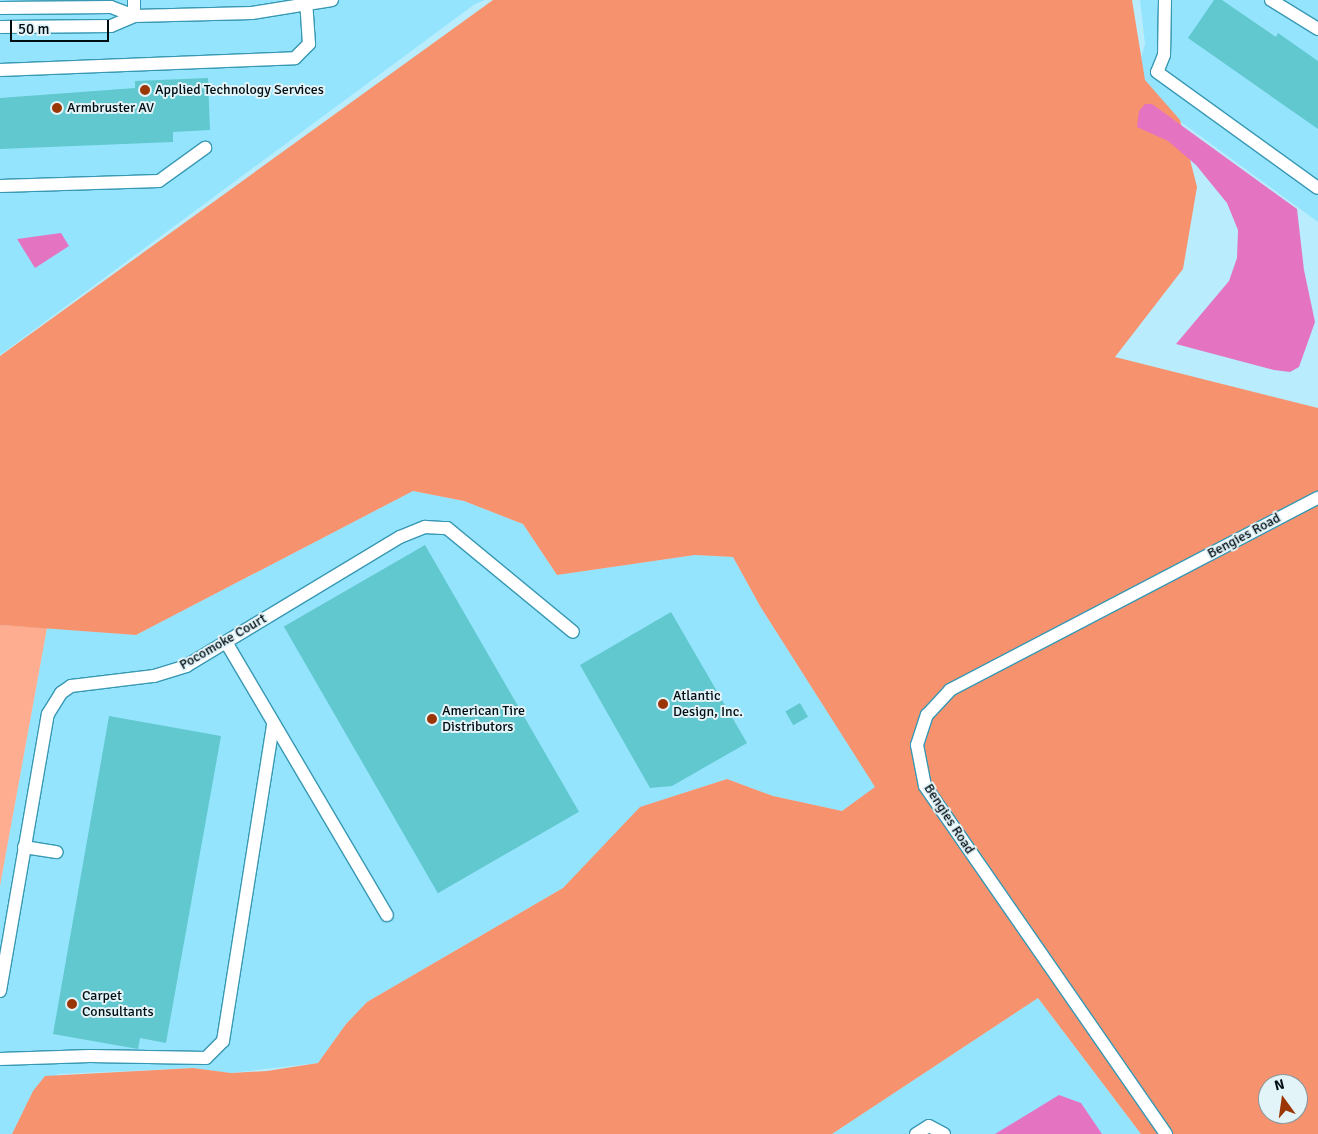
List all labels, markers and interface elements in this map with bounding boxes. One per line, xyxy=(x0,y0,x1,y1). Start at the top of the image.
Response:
scale bar xyxy=(12,10,111,42)
text: 50 m xyxy=(18,20,49,38)
place label: Applied Technology Services xyxy=(155,82,324,98)
marker: Applied Technology Services xyxy=(139,84,151,96)
place label: Armbruster AV xyxy=(67,100,154,116)
marker: Armbruster AV xyxy=(51,102,63,114)
street label: Bengies Road xyxy=(1205,510,1283,562)
street label: Pocomoke Court xyxy=(177,610,269,674)
place label: Atlantic Design, Inc. xyxy=(673,688,743,720)
marker: Atlantic Design, Inc. xyxy=(657,698,669,710)
place label: American Tire Distributors xyxy=(442,703,525,736)
marker: American Tire Distributors xyxy=(426,713,438,725)
street label: Bengies Road xyxy=(920,781,978,857)
place label: Carpet Consultants xyxy=(82,988,154,1020)
marker: Carpet Consultants xyxy=(66,998,78,1010)
north arrow xyxy=(1258,1074,1308,1124)
text: N xyxy=(1273,1076,1286,1094)

